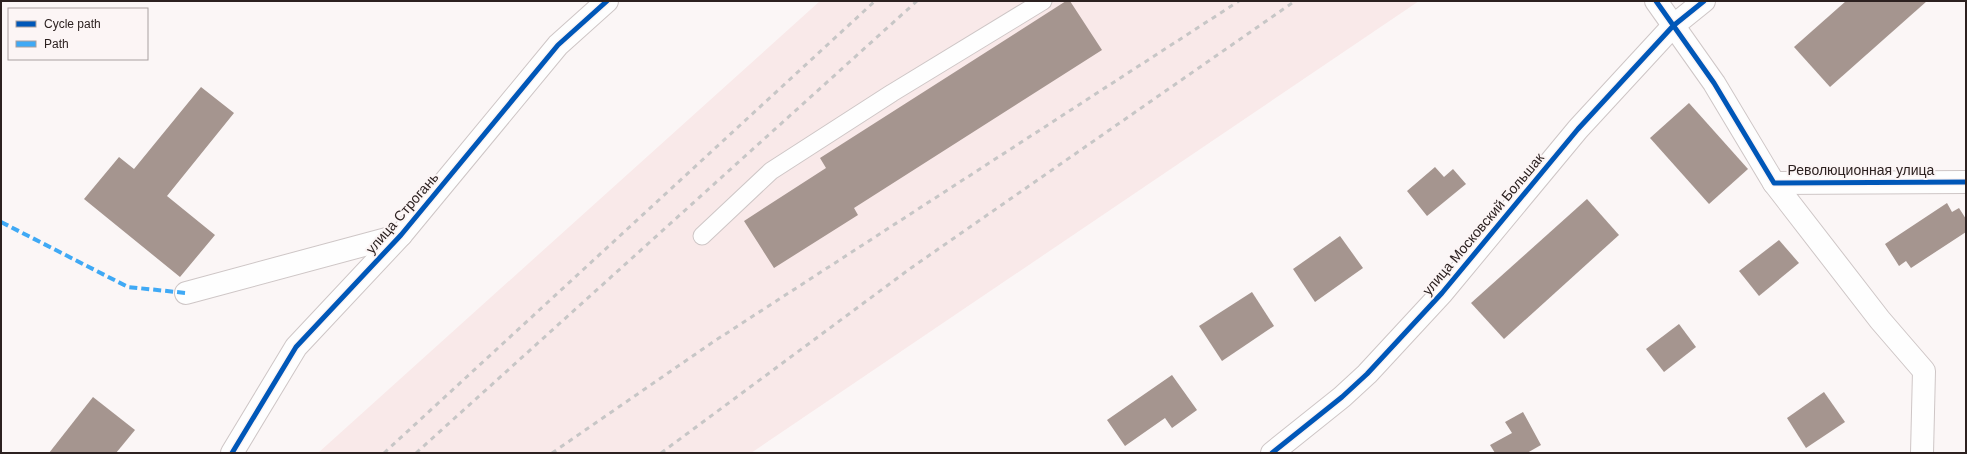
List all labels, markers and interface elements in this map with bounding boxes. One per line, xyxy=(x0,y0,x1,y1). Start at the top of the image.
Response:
legend xyxy=(8,8,148,60)
text: Cycle path xyxy=(44,17,101,31)
text: Path xyxy=(44,37,69,51)
street label: улица Московский Большак xyxy=(1419,149,1548,298)
street label: Революционная улица xyxy=(1788,162,1935,178)
street label: улица Строгань xyxy=(362,169,442,257)

